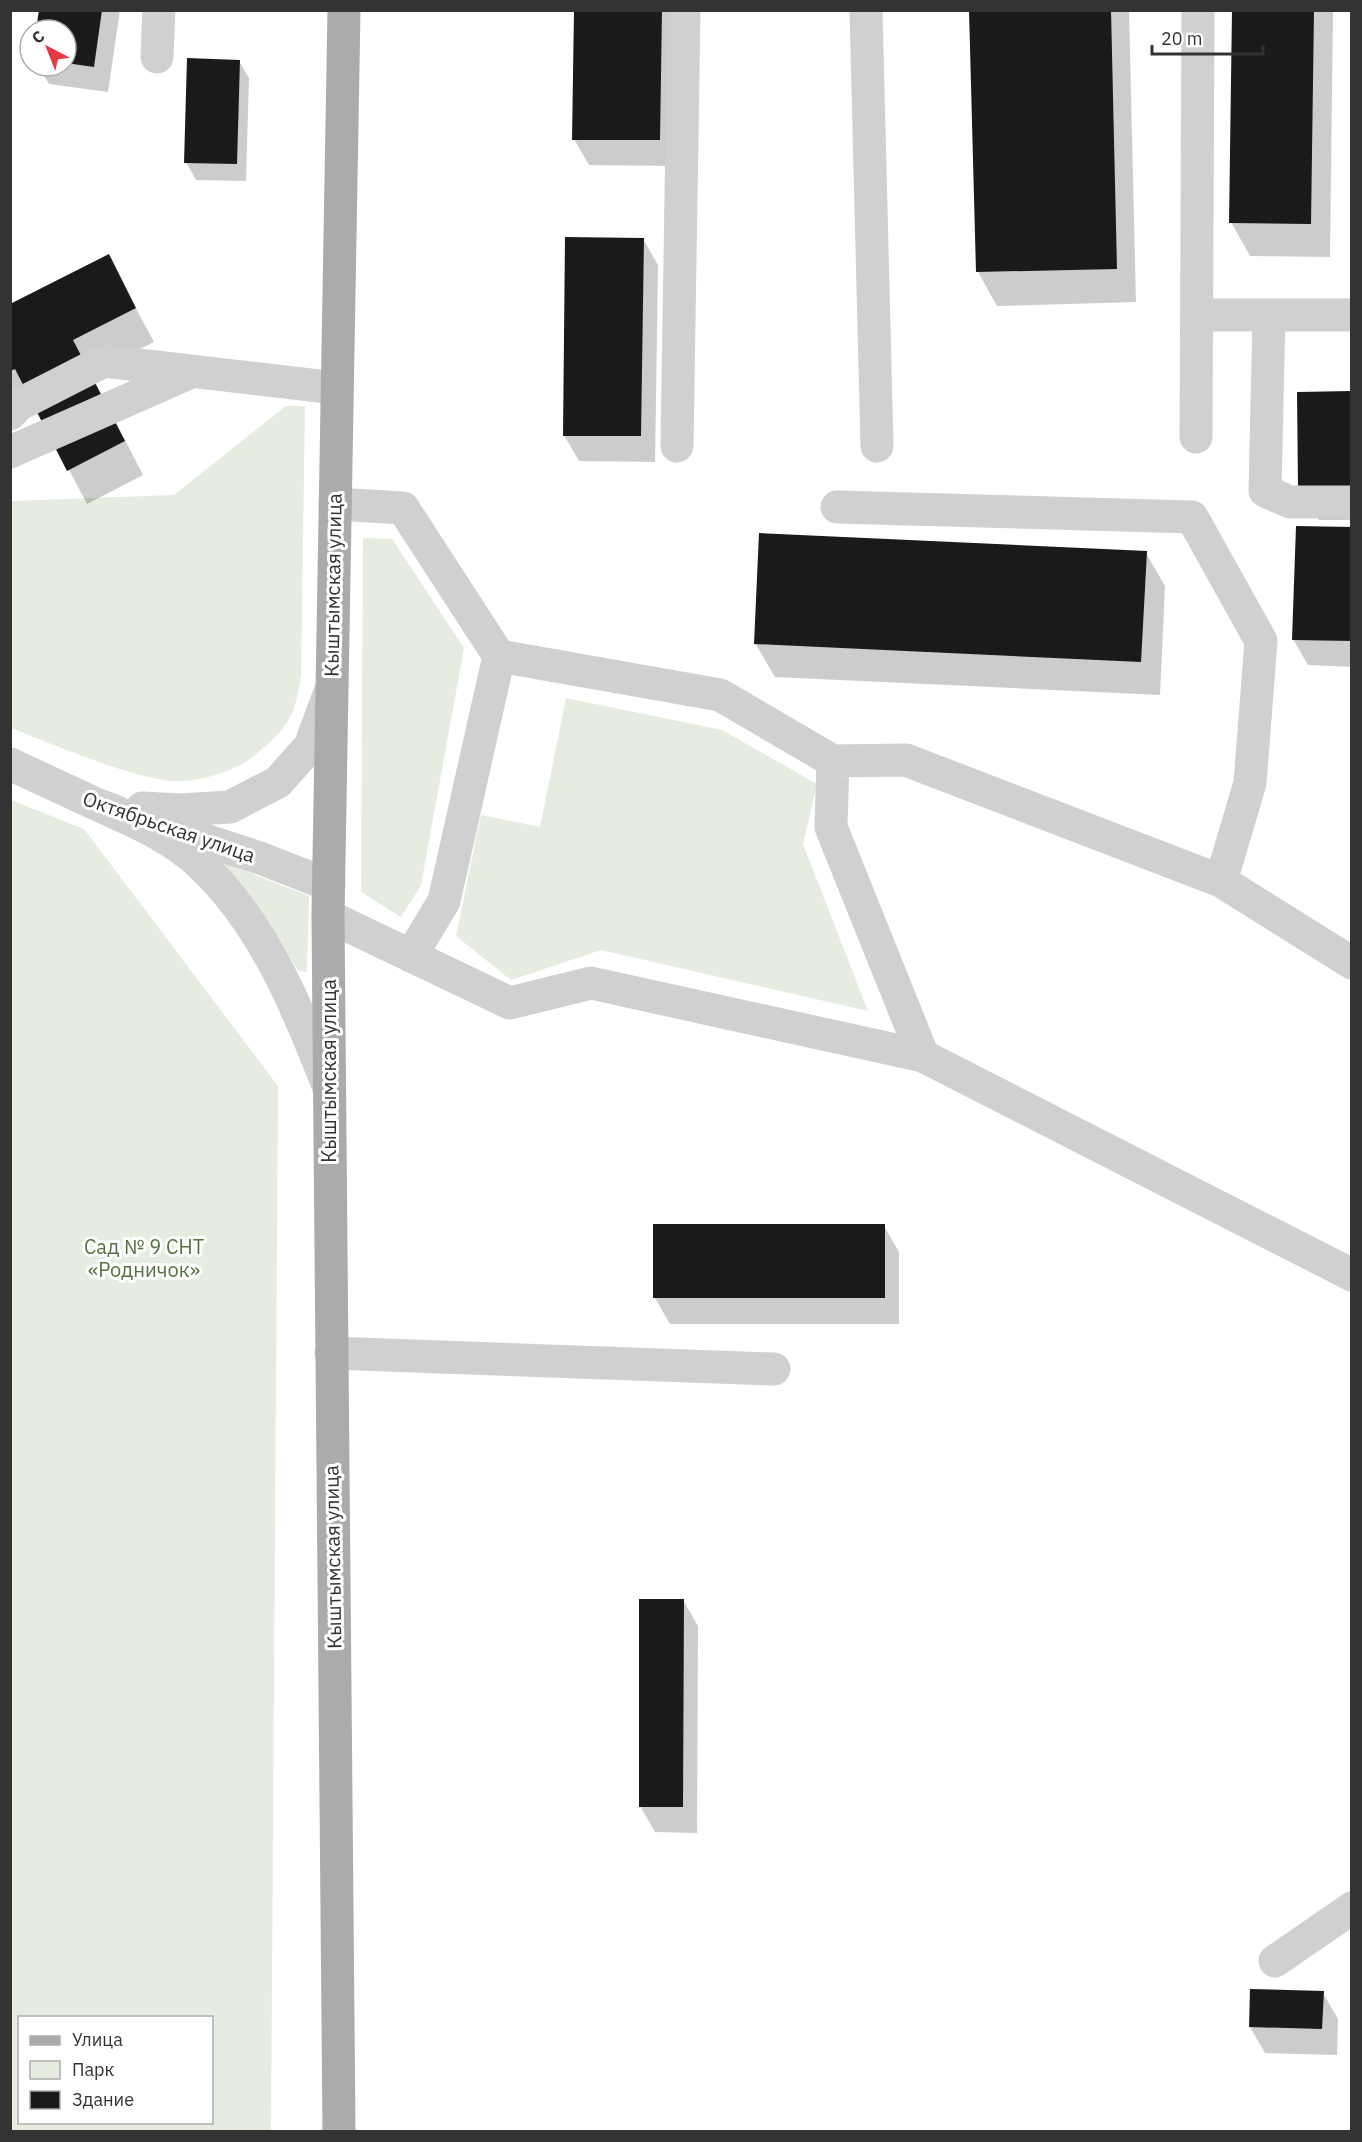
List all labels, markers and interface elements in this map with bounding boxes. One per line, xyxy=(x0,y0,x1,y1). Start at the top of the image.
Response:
north arrow xyxy=(18,18,78,78)
scale bar xyxy=(1152,18,1263,56)
text: С xyxy=(27,26,49,48)
text: 20 m xyxy=(1161,27,1203,50)
street label: Кыштымская улица xyxy=(317,493,348,677)
street label: Октябрьская улица xyxy=(79,784,259,869)
street label: Кыштымская улица xyxy=(315,979,342,1163)
park label: Сад № 9 СНТ «Родничок» xyxy=(84,1233,204,1283)
street label: Кыштымская улица xyxy=(317,1465,348,1649)
legend xyxy=(18,2016,213,2124)
text: Улица xyxy=(72,2028,123,2051)
text: Парк xyxy=(72,2058,115,2081)
text: Здание xyxy=(72,2088,134,2111)

